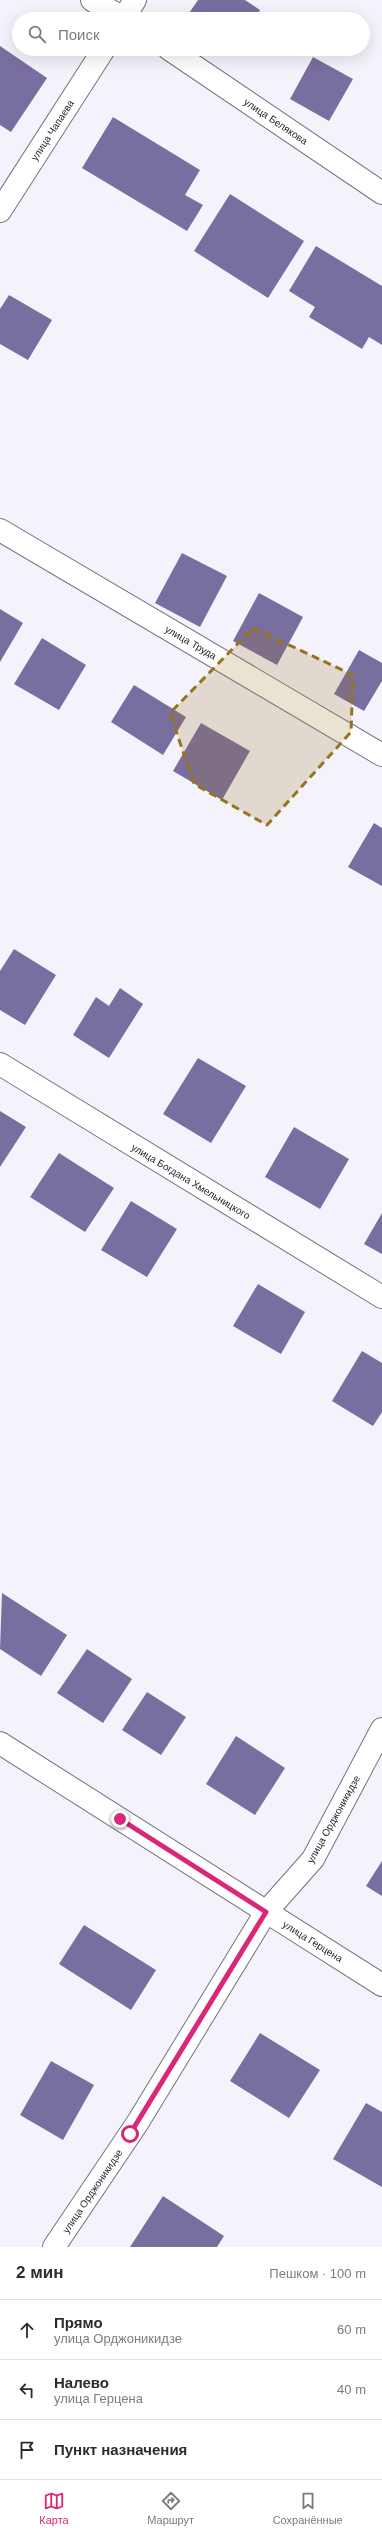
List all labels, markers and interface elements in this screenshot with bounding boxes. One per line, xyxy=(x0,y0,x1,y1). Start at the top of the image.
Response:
search box xyxy=(12,12,370,56)
icon: search xyxy=(26,23,48,45)
text: Поиск xyxy=(58,26,100,43)
street label: улица Белякова xyxy=(242,96,310,147)
street label: улица Чапаева xyxy=(29,98,76,163)
street label: улица Труда xyxy=(163,623,219,662)
street label: улица Богдана Хмельницкого xyxy=(129,1142,252,1222)
street label: улица Орджоникидзе xyxy=(305,1773,362,1865)
route end xyxy=(111,1810,129,1828)
street label: улица Герцена xyxy=(281,1919,345,1964)
route start xyxy=(121,2125,139,2143)
street label: улица Орджоникидзе xyxy=(60,2147,125,2235)
text: 2 мин xyxy=(16,2263,63,2282)
text: Пешком · 100 m xyxy=(269,2266,366,2281)
text: Прямо xyxy=(54,2314,103,2331)
icon: ahead xyxy=(16,2319,38,2341)
text: 60 m xyxy=(337,2322,366,2337)
text: улица Орджоникидзе xyxy=(54,2331,182,2346)
text: Налево xyxy=(54,2374,109,2391)
icon: left xyxy=(16,2379,38,2401)
text: 40 m xyxy=(337,2382,366,2397)
text: улица Герцена xyxy=(54,2391,143,2406)
icon: arrive xyxy=(16,2439,38,2461)
text: Пункт назначения xyxy=(54,2441,187,2458)
tab: Карта xyxy=(39,2490,69,2526)
tab: Маршрут xyxy=(147,2490,194,2526)
tab: Сохранённые xyxy=(273,2490,343,2526)

